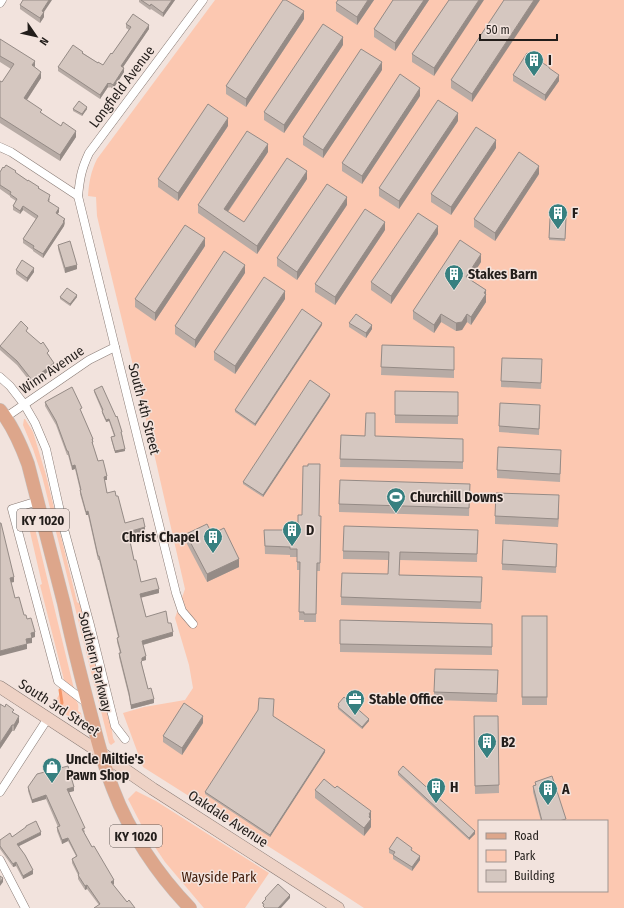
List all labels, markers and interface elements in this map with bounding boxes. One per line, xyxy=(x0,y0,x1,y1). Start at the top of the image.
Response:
north arrow xyxy=(16,16,56,56)
scale bar xyxy=(480,16,557,42)
text: 50 m xyxy=(486,23,510,37)
text: N xyxy=(37,35,51,48)
street label: Longfield Avenue xyxy=(86,43,158,131)
building icon: I xyxy=(523,49,545,77)
place label: I xyxy=(548,52,552,69)
building icon: F xyxy=(547,202,569,230)
place label: F xyxy=(572,205,579,222)
building icon: Stakes Barn xyxy=(443,263,465,291)
place label: Stakes Barn xyxy=(468,266,537,283)
street label: Winn Avenue xyxy=(17,342,88,398)
street label: South 4th Street xyxy=(124,362,164,457)
sports icon: Churchill Downs xyxy=(385,486,407,514)
place label: Churchill Downs xyxy=(410,489,503,506)
road number: KY 1020 xyxy=(17,509,69,531)
building icon: D xyxy=(281,519,303,547)
place label: D xyxy=(306,522,314,539)
building icon: Christ Chapel xyxy=(202,526,224,554)
place label: Christ Chapel xyxy=(122,529,199,546)
street label: Southern Parkway xyxy=(74,610,116,715)
street label: South 3rd Street xyxy=(15,676,103,741)
office icon: Stable Office xyxy=(344,688,366,716)
place label: Stable Office xyxy=(369,691,443,708)
building icon: B2 xyxy=(476,731,498,759)
place label: B2 xyxy=(501,734,516,751)
place label: Uncle Miltie's Pawn Shop xyxy=(66,751,144,784)
shop icon: Uncle Miltie's Pawn Shop xyxy=(41,756,63,784)
building icon: H xyxy=(425,776,447,804)
building icon: A xyxy=(537,778,559,806)
place label: H xyxy=(450,779,458,796)
place label: A xyxy=(561,781,570,798)
street label: Oakdale Avenue xyxy=(185,787,271,851)
legend xyxy=(478,820,608,892)
road number: KY 1020 xyxy=(110,825,162,847)
text: Road xyxy=(514,829,539,843)
text: Park xyxy=(514,849,536,863)
park label: Wayside Park xyxy=(182,869,257,886)
text: Building xyxy=(514,869,555,883)

